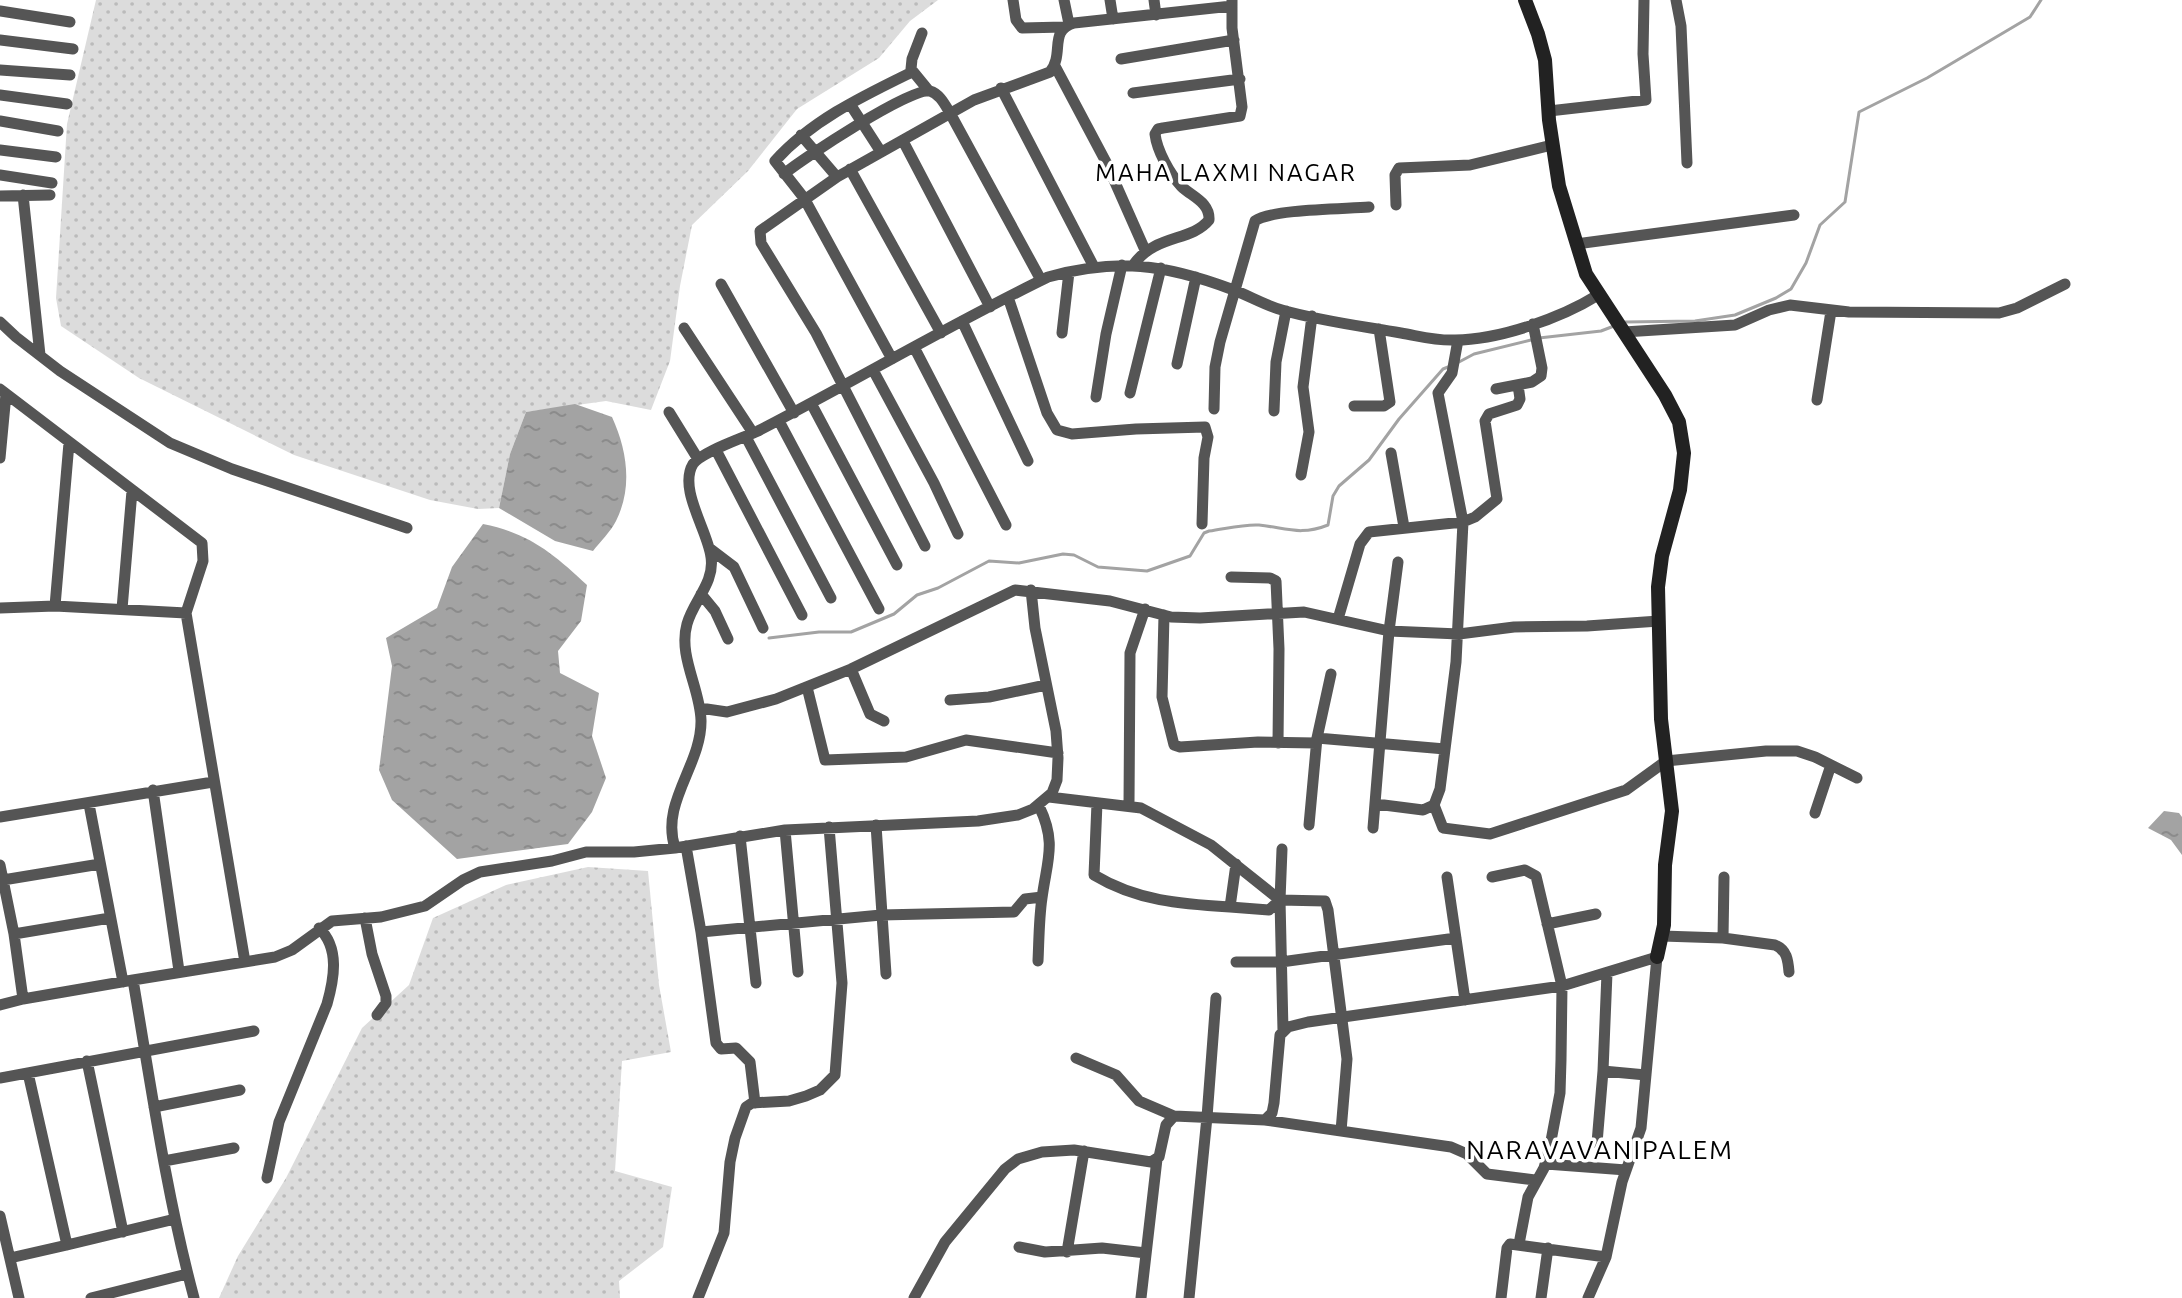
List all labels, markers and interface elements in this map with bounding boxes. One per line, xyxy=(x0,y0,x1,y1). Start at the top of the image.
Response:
district label: MAHA LAXMI NAGAR xyxy=(1095,159,1357,186)
district label: NARAVAVANIPALEM xyxy=(1466,1135,1734,1164)

